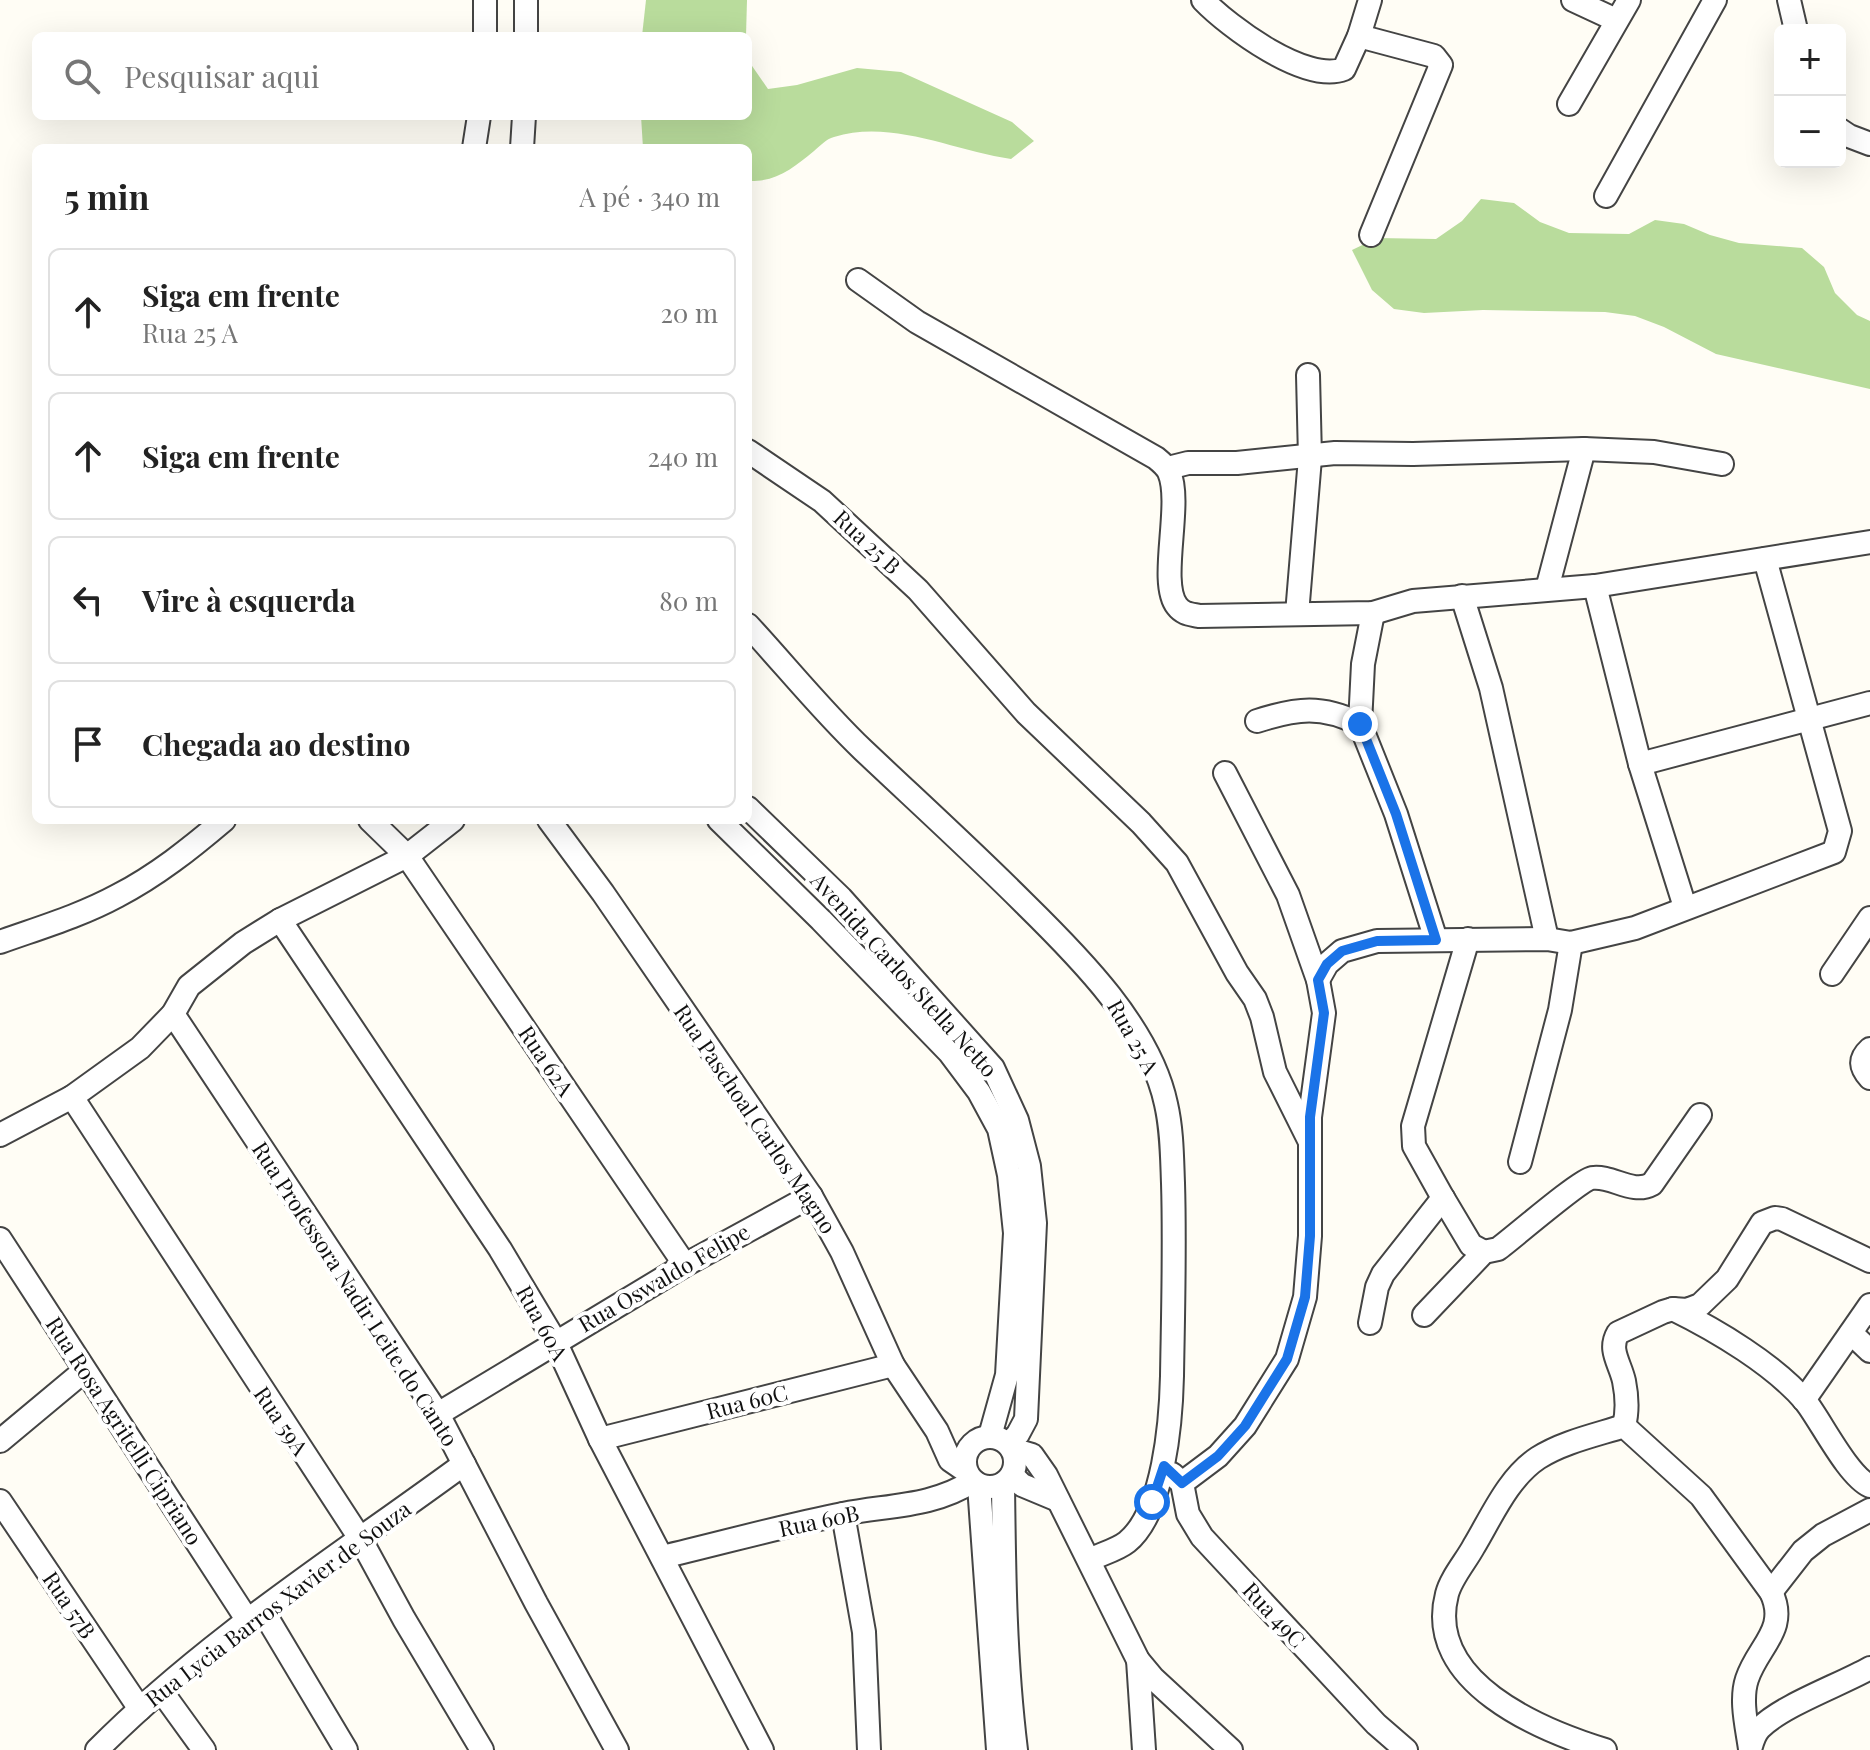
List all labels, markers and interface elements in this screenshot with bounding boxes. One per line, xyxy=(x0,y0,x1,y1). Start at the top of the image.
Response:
map controls xyxy=(1774,24,1846,168)
button: + xyxy=(1774,24,1846,96)
search box xyxy=(32,32,752,120)
icon: search xyxy=(60,54,104,98)
text: Pesquisar aqui xyxy=(124,56,320,96)
button: − xyxy=(1774,96,1846,168)
text: 5 min xyxy=(64,173,149,219)
text: A pé · 340 m xyxy=(579,179,720,214)
text: Siga em frente xyxy=(142,275,340,315)
icon: ahead xyxy=(66,290,110,334)
text: 20 m xyxy=(660,295,718,330)
text: Rua 25 A xyxy=(142,315,238,350)
icon: ahead xyxy=(66,434,110,478)
text: Siga em frente xyxy=(142,436,340,476)
text: 240 m xyxy=(648,439,718,474)
street label: Rua 25 B xyxy=(828,502,908,580)
icon: left xyxy=(66,578,110,622)
text: Vire à esquerda xyxy=(142,580,355,620)
text: 80 m xyxy=(659,583,718,618)
route end xyxy=(1342,706,1378,742)
icon: arrive xyxy=(66,722,110,766)
text: Chegada ao destino xyxy=(142,724,410,764)
street label: Avenida Carlos Stella Netto xyxy=(804,865,1005,1083)
street label: Rua 25 A xyxy=(1101,994,1167,1079)
street label: Rua Paschoal Carlos Magno xyxy=(668,998,844,1239)
street label: Rua 62A xyxy=(512,1019,581,1102)
street label: Rua Professora Nadir Leite do Canto xyxy=(246,1135,466,1452)
street label: Rua Oswaldo Felipe xyxy=(572,1216,755,1338)
street label: Rua 60A xyxy=(510,1280,576,1366)
street label: Rua Rosa Agritelli Cipriano xyxy=(40,1310,210,1550)
street label: Rua 60C xyxy=(703,1376,791,1426)
street label: Rua 59A xyxy=(248,1380,316,1461)
route start xyxy=(1134,1484,1170,1520)
street label: Rua Lycia Barros Xavier de Souza xyxy=(138,1493,416,1713)
street label: Rua 60B xyxy=(776,1497,862,1543)
street label: Rua 57B xyxy=(36,1565,103,1644)
street label: Rua 49C xyxy=(1237,1575,1313,1654)

